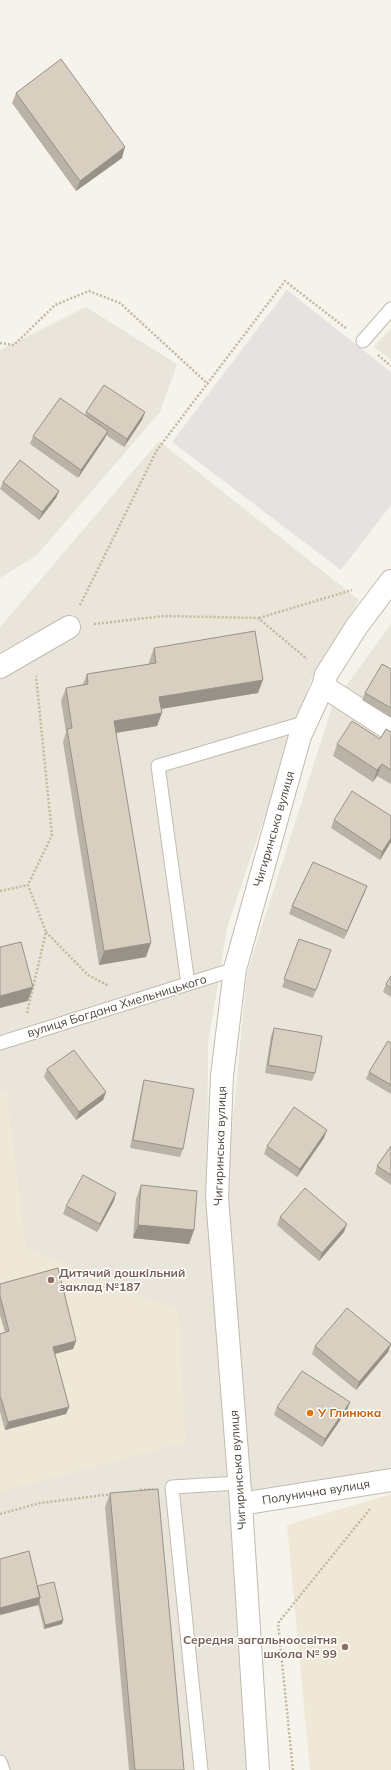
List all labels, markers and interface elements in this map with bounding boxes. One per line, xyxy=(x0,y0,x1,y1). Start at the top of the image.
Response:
street label: Чигиринська вулиця xyxy=(250,769,297,889)
street label: вулиця Богдана Хмельницького xyxy=(25,971,208,1040)
street label: Чигиринська вулиця xyxy=(210,1086,229,1206)
place label: Дитячий дошкільний заклад №187 xyxy=(59,1265,185,1294)
marker: Дитячий дошкільний заклад №187 xyxy=(46,1275,56,1285)
place label: У Глинюка xyxy=(317,1405,381,1420)
marker: У Глинюка xyxy=(305,1408,315,1418)
street label: Чигиринська вулиця xyxy=(226,1410,249,1530)
street label: Полунична вулиця xyxy=(261,1476,371,1507)
place label: Середня загальноосвітня школа № 99 xyxy=(183,1632,337,1661)
marker: Середня загальноосвітня школа № 99 xyxy=(340,1642,350,1652)

